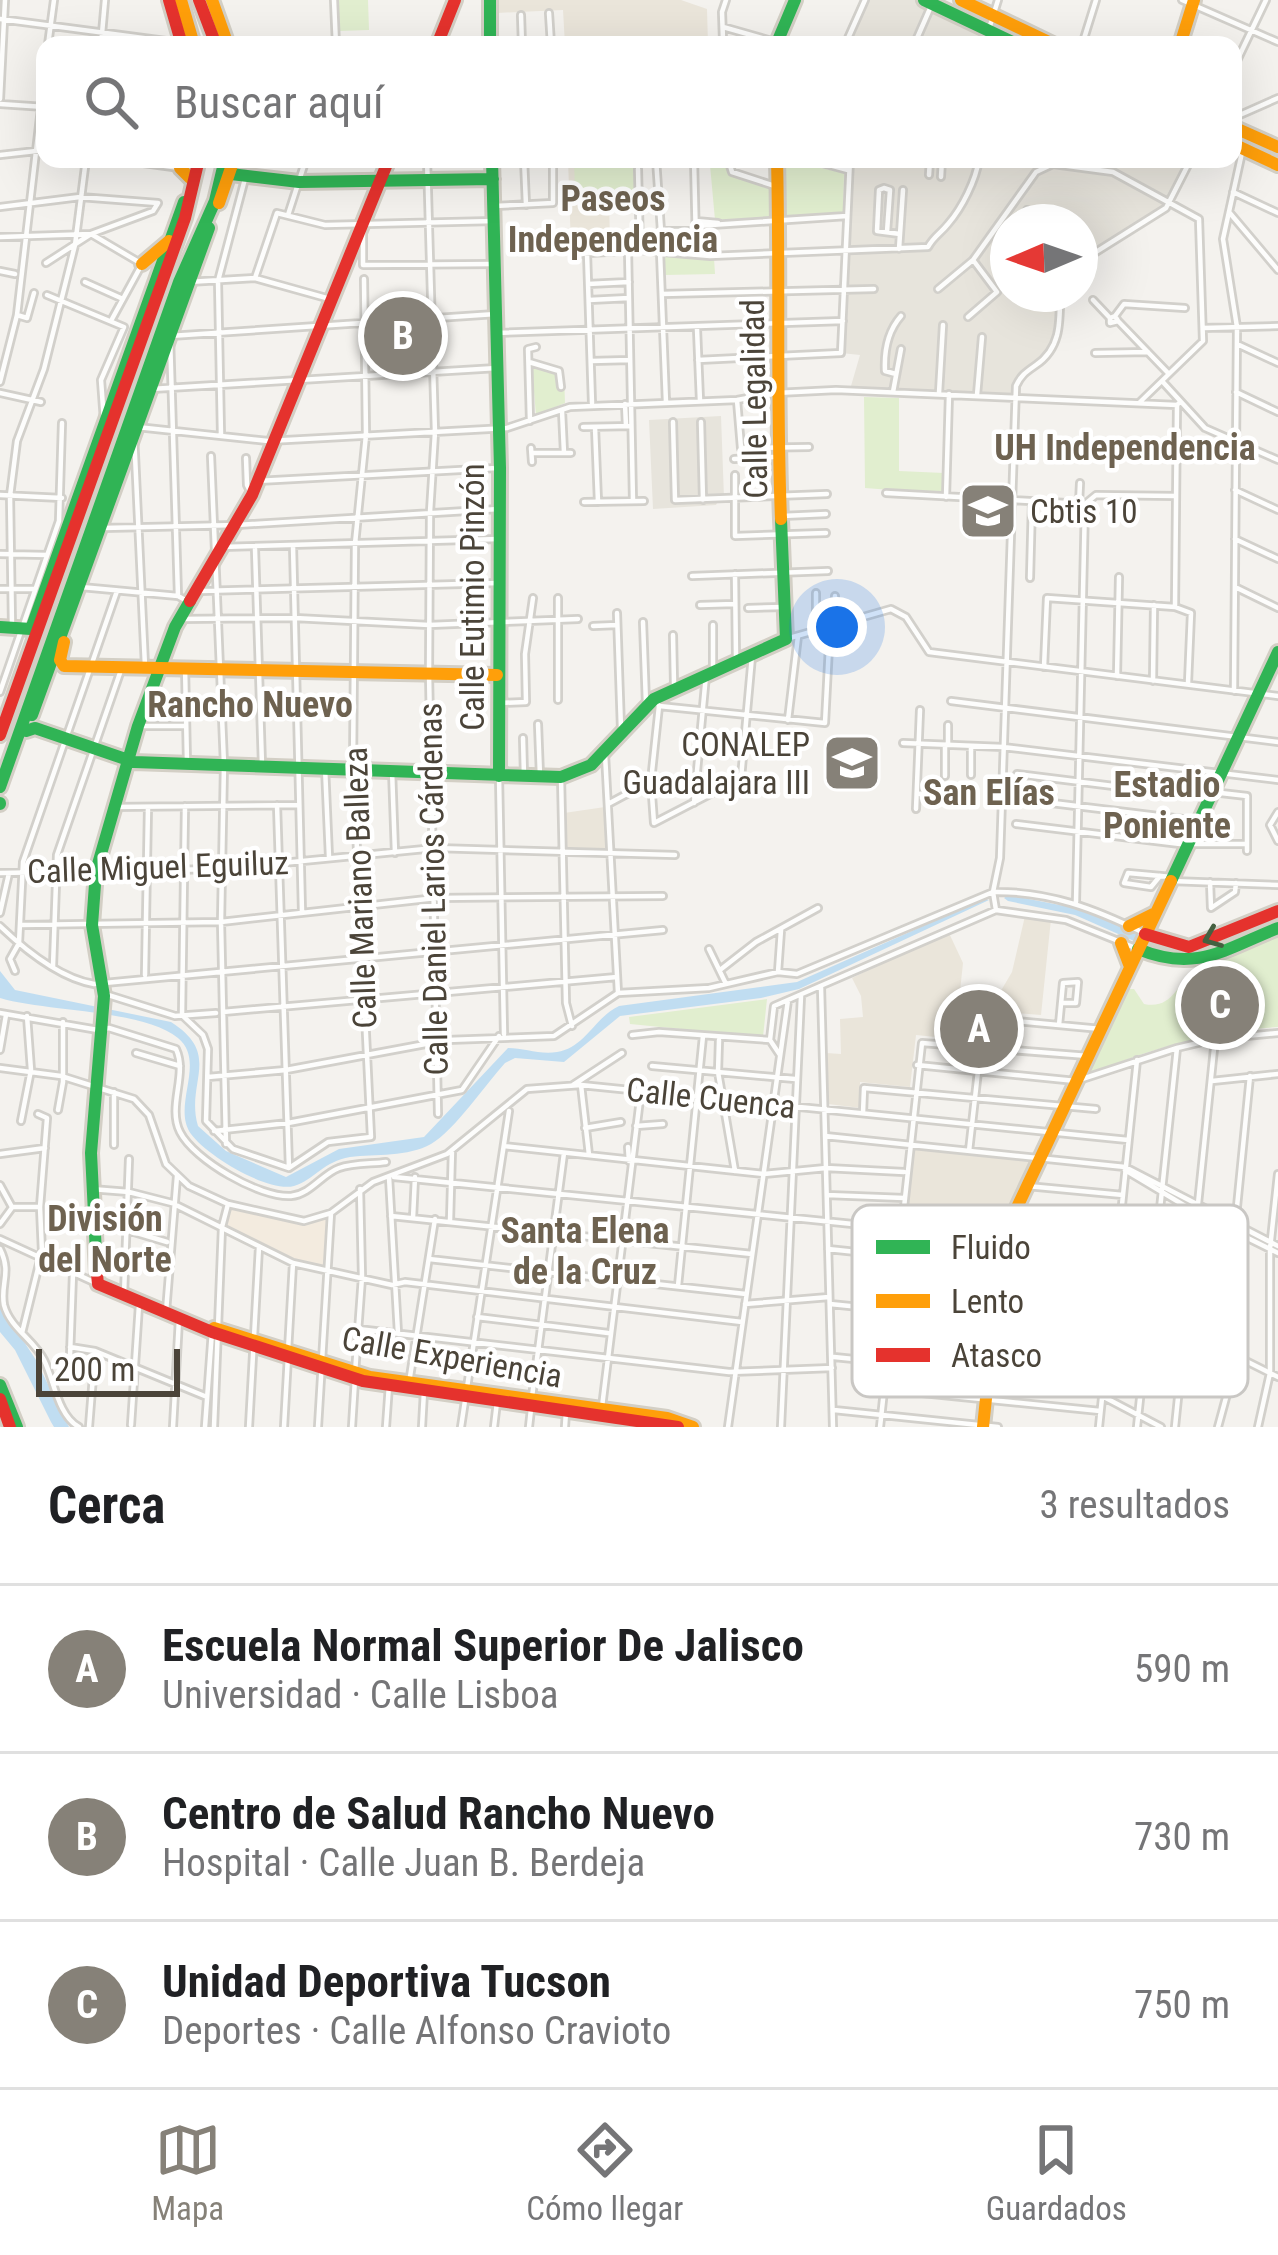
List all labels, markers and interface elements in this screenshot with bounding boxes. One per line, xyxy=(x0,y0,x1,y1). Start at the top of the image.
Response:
search box xyxy=(36,36,1242,168)
icon: search xyxy=(78,69,144,135)
text: Buscar aquí xyxy=(174,76,384,129)
district label: Paseos Independencia xyxy=(508,178,718,261)
north arrow xyxy=(990,204,1098,312)
pin: B xyxy=(364,291,442,381)
street label: Calle Legalidad xyxy=(733,299,775,499)
district label: UH Independencia xyxy=(994,427,1256,469)
street label: Calle Eutimio Pinzón xyxy=(453,463,492,731)
school or university icon: Cbtis 10 xyxy=(957,480,1019,542)
place label: Cbtis 10 xyxy=(1030,492,1138,531)
your location xyxy=(807,597,867,657)
district label: Rancho Nuevo xyxy=(147,684,353,726)
street label: Calle Daniel Larios Cárdenas xyxy=(410,702,456,1076)
place label: CONALEP Guadalajara III xyxy=(622,725,810,802)
school or university icon: CONALEP Guadalajara III xyxy=(821,732,883,794)
street label: Calle Mariano Balleza xyxy=(336,747,384,1029)
district label: Estadio Poniente xyxy=(1103,764,1231,847)
district label: San Elías xyxy=(923,772,1055,814)
street label: Calle Miguel Eguiluz xyxy=(26,843,290,891)
one-way arrow xyxy=(1203,924,1224,948)
pin: C xyxy=(1181,960,1259,1050)
pin: A xyxy=(940,984,1018,1074)
street label: Calle Cuenca xyxy=(624,1070,798,1126)
district label: División del Norte xyxy=(38,1198,172,1281)
legend xyxy=(852,1205,1248,1397)
district label: Santa Elena de la Cruz xyxy=(500,1210,670,1293)
text: Fluido xyxy=(951,1228,1031,1267)
text: Lento xyxy=(951,1282,1024,1321)
street label: Calle Experiencia xyxy=(339,1318,565,1396)
text: Atasco xyxy=(951,1336,1042,1375)
scale bar xyxy=(36,1343,180,1396)
text: 200 m xyxy=(54,1350,135,1389)
text: Cerca xyxy=(48,1476,165,1535)
text: 3 resultados xyxy=(1039,1482,1230,1528)
text: Escuela Normal Superior De Jalisco xyxy=(162,1619,804,1672)
text: A xyxy=(75,1646,99,1692)
text: 590 m xyxy=(1134,1646,1230,1692)
text: Universidad · Calle Lisboa xyxy=(162,1672,559,1718)
text: Centro de Salud Rancho Nuevo xyxy=(162,1787,715,1840)
text: B xyxy=(76,1814,98,1860)
text: 730 m xyxy=(1134,1814,1230,1860)
text: Hospital · Calle Juan B. Berdeja xyxy=(162,1840,645,1886)
text: Unidad Deportiva Tucson xyxy=(162,1955,611,2008)
text: C xyxy=(76,1982,98,2028)
text: 750 m xyxy=(1134,1982,1230,2028)
text: Deportes · Calle Alfonso Cravioto xyxy=(162,2008,671,2054)
tab: Mapa xyxy=(151,2117,224,2228)
tab: Cómo llegar xyxy=(526,2117,683,2228)
tab: Guardados xyxy=(986,2117,1127,2228)

